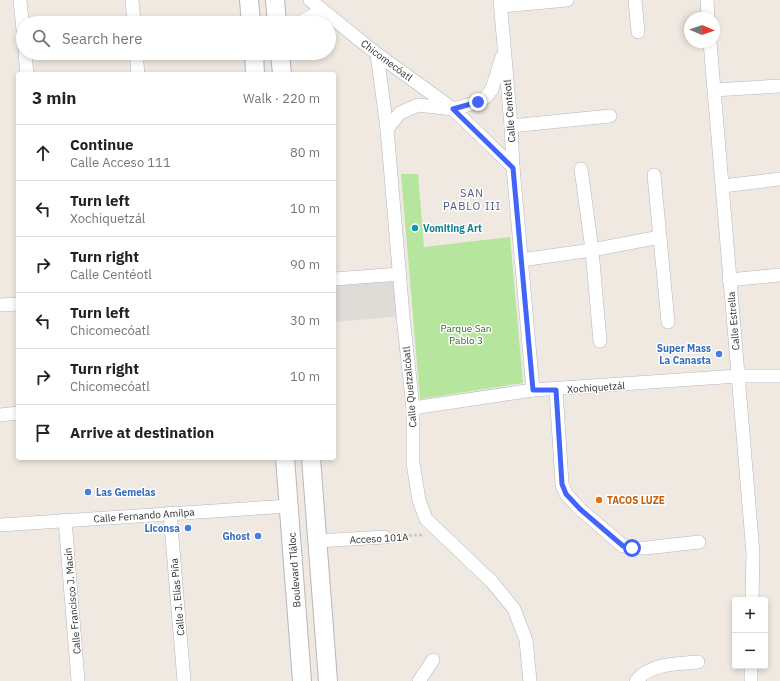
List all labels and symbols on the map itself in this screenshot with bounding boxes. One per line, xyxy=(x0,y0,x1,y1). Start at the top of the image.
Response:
north arrow xyxy=(684,12,720,48)
street label: Chicomecóatl xyxy=(358,37,415,84)
street label: Calle Centéotl xyxy=(501,79,518,143)
route end xyxy=(469,93,487,111)
district label: SAN PABLO III xyxy=(443,186,501,213)
place label: Vomiting Art xyxy=(423,222,482,235)
marker: Vomiting Art xyxy=(410,223,420,233)
street label: Calle Estrella xyxy=(724,290,743,351)
park label: Parque San Pablo 3 xyxy=(440,322,492,347)
place label: Super Mass La Canasta xyxy=(657,342,711,367)
street label: Calle Quetzalcóatl xyxy=(399,346,420,428)
marker: Super Mass La Canasta xyxy=(714,349,724,359)
street label: Xochiquetzál xyxy=(567,379,626,396)
place label: Las Gemelas xyxy=(96,486,156,499)
marker: Las Gemelas xyxy=(83,487,93,497)
place label: TACOS LUZE xyxy=(607,494,665,507)
marker: TACOS LUZE xyxy=(594,495,604,505)
street label: Calle Fernando Amilpa xyxy=(93,505,196,526)
place label: Liconsa xyxy=(144,522,180,535)
marker: Liconsa xyxy=(183,523,193,533)
place label: Ghost xyxy=(222,530,250,543)
street label: Acceso 101A xyxy=(349,530,409,547)
marker: Ghost xyxy=(253,531,263,541)
street label: Boulevard Tláloc xyxy=(285,532,304,608)
route start xyxy=(623,539,641,557)
street label: Calle Francisco J. Macín xyxy=(61,547,84,655)
street label: Calle J. Elías Piña xyxy=(168,557,187,636)

